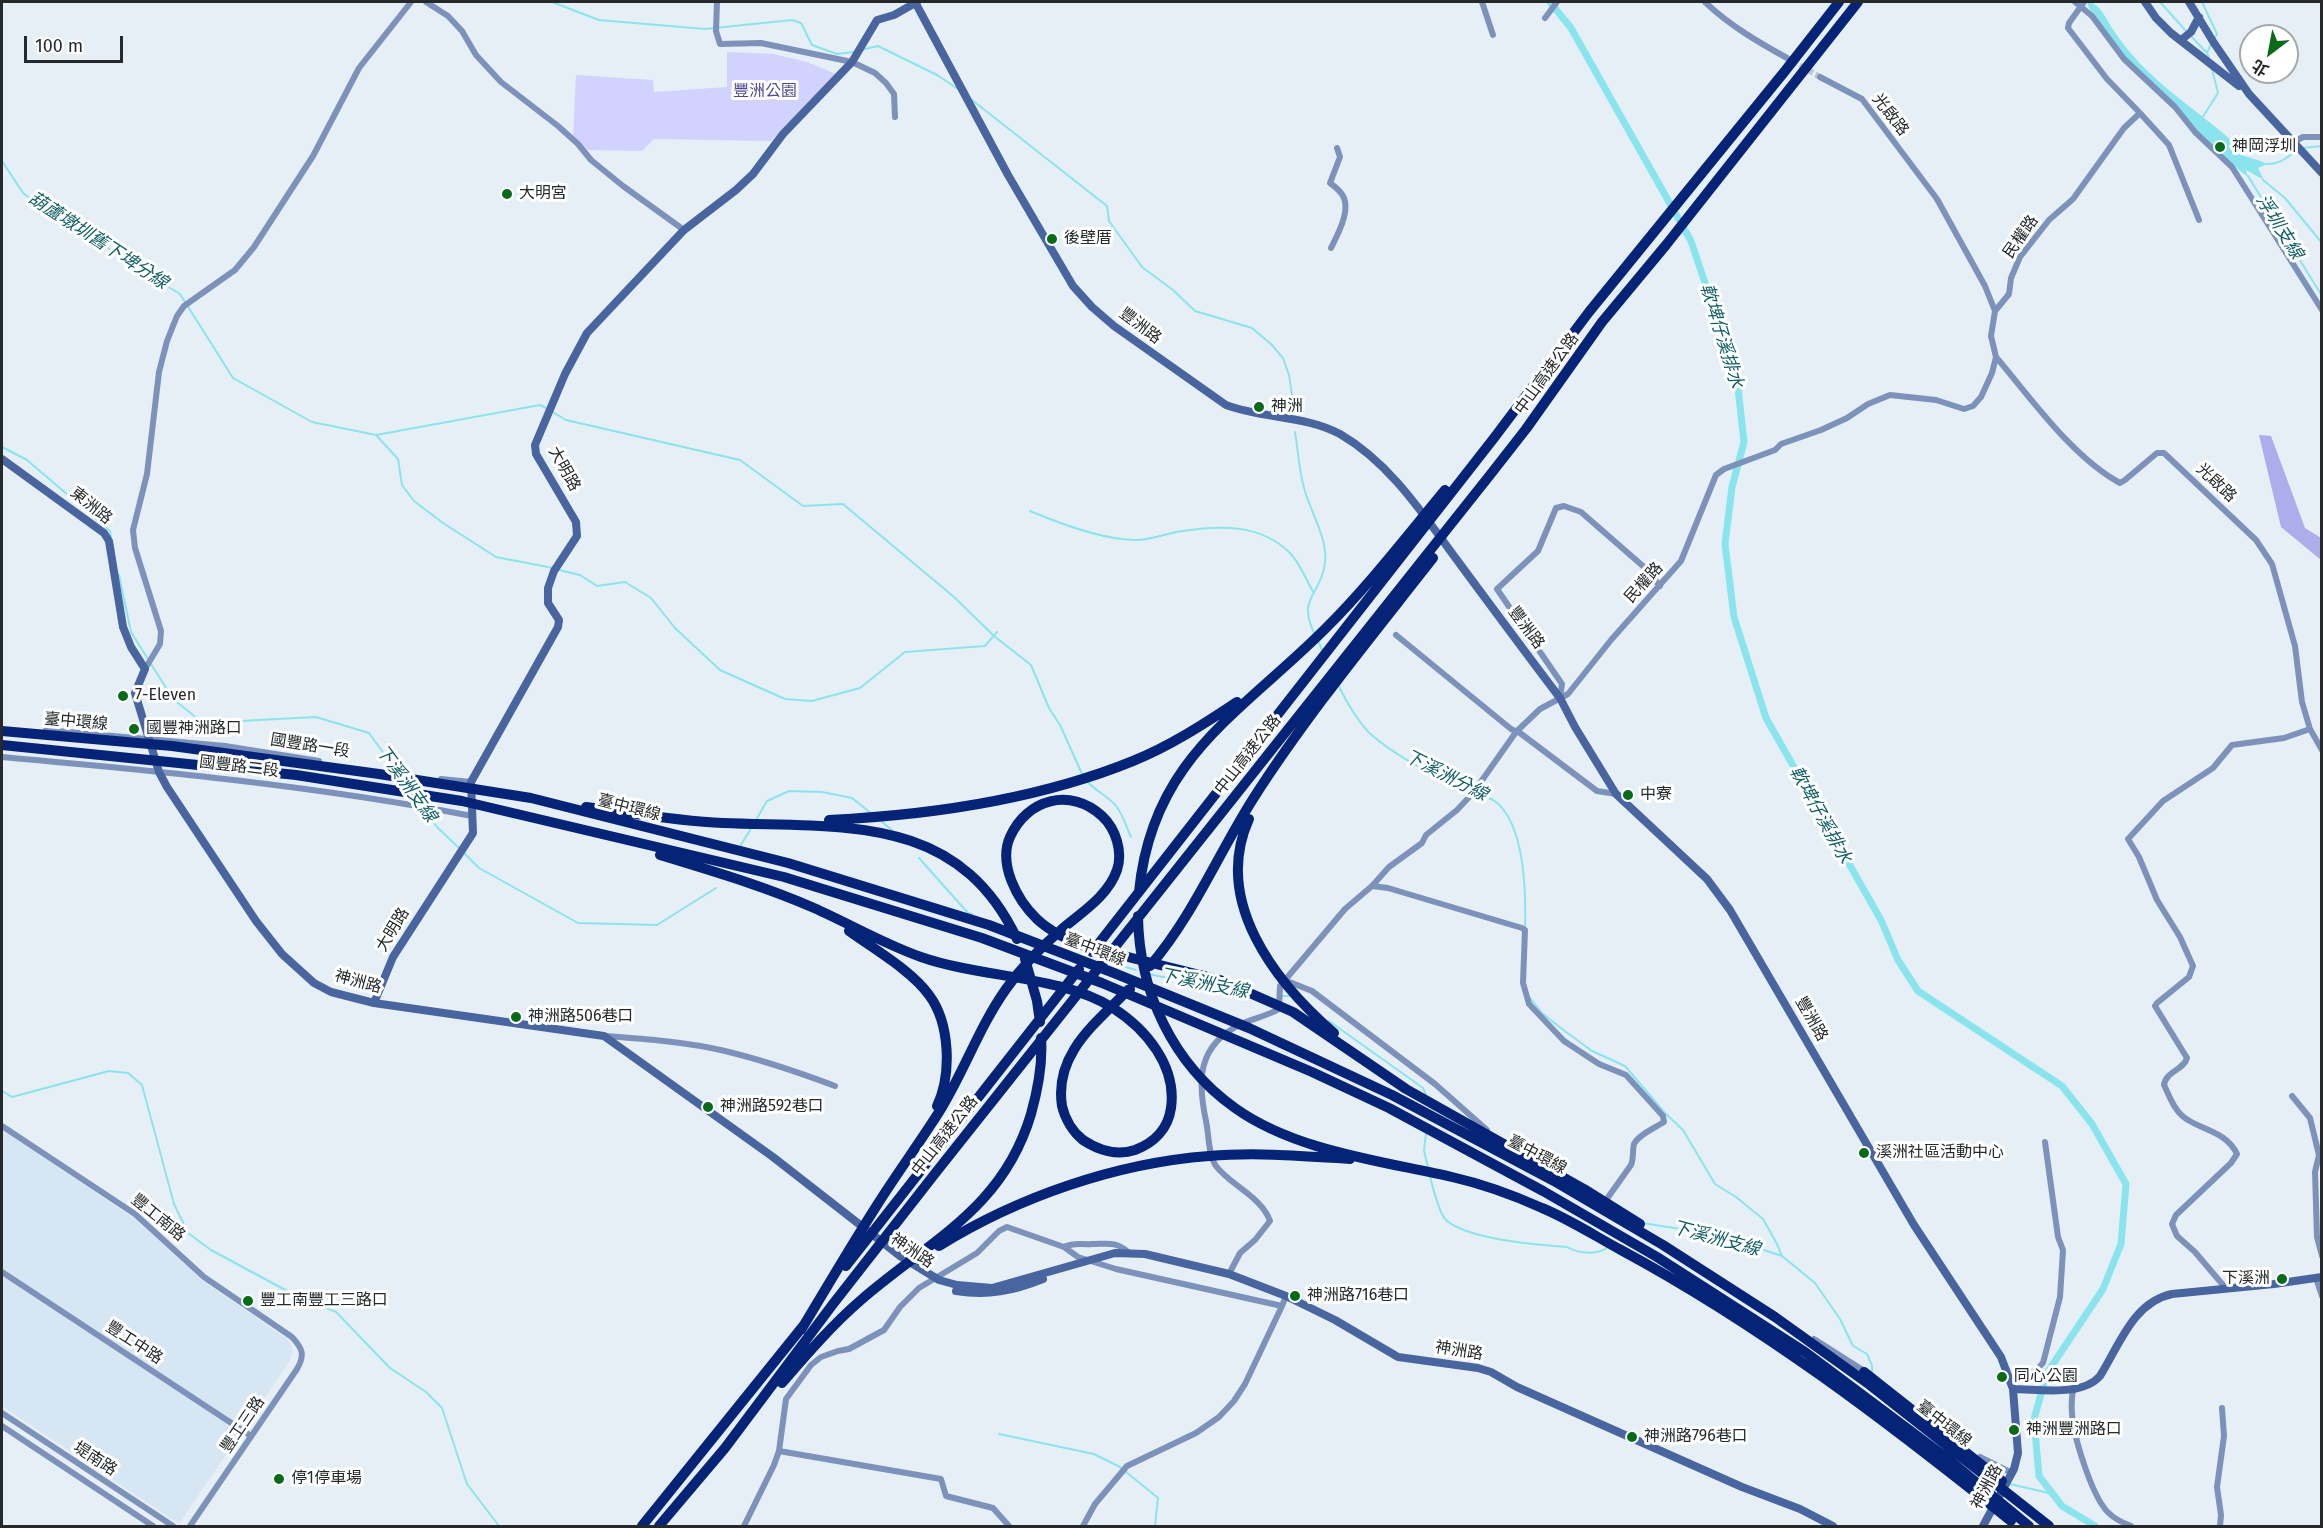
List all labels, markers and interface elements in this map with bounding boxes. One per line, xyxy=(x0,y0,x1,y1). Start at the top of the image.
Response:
scale bar xyxy=(27,24,126,62)
north arrow xyxy=(2239,24,2299,84)
text: 100 m xyxy=(35,35,83,57)
text: 北 xyxy=(2248,56,2272,80)
park label: 豐洲公園 xyxy=(733,82,797,102)
street label: 光啟路 xyxy=(1868,90,1912,140)
place label: 神岡浮圳 xyxy=(2232,137,2296,157)
marker: 神岡浮圳 xyxy=(2213,140,2227,154)
place label: 大明宮 xyxy=(519,184,567,204)
marker: 大明宮 xyxy=(500,187,514,201)
water label: 葫蘆墩圳舊下埤分線 xyxy=(24,188,172,294)
water label: 浮圳支線 xyxy=(2251,191,2307,263)
street label: 民權路 xyxy=(1999,212,2043,262)
place label: 後壁厝 xyxy=(1064,229,1112,249)
marker: 後壁厝 xyxy=(1045,232,1059,246)
water label: 軟埤仔溪排水 xyxy=(1695,281,1747,391)
street label: 豐洲路 xyxy=(1115,304,1165,348)
street label: 中山高速公路 xyxy=(1511,330,1583,418)
place label: 神洲 xyxy=(1271,397,1303,417)
marker: 神洲 xyxy=(1252,400,1266,414)
street label: 大明路 xyxy=(544,443,584,495)
street label: 光啟路 xyxy=(2192,460,2240,506)
street label: 東洲路 xyxy=(66,483,116,529)
street label: 民權路 xyxy=(1621,559,1667,607)
street label: 豐洲路 xyxy=(1504,603,1548,653)
place label: 7-Eleven xyxy=(135,686,196,706)
marker: 7-Eleven xyxy=(116,689,130,703)
street label: 臺中環線 xyxy=(43,710,109,734)
street label: 中山高速公路 xyxy=(1211,711,1285,799)
place label: 國豐神洲路口 xyxy=(146,719,242,739)
marker: 國豐神洲路口 xyxy=(127,722,141,736)
street label: 國豐路一段 xyxy=(269,730,351,762)
water label: 下溪洲支線 xyxy=(371,741,441,827)
water label: 下溪洲分線 xyxy=(1401,746,1491,806)
street label: 國豐路二段 xyxy=(198,753,280,781)
water label: 軟埤仔溪排水 xyxy=(1784,763,1856,867)
place label: 中寮 xyxy=(1640,785,1672,805)
marker: 中寮 xyxy=(1621,788,1635,802)
street label: 臺中環線 xyxy=(596,791,662,825)
street label: 大明路 xyxy=(372,904,414,956)
street label: 臺中環線 xyxy=(1062,930,1128,970)
water label: 下溪洲支線 xyxy=(1158,965,1250,1003)
street label: 神洲路 xyxy=(332,967,384,997)
street label: 豐洲路 xyxy=(1791,993,1831,1045)
place label: 神洲路506巷口 xyxy=(528,1007,633,1027)
marker: 神洲路506巷口 xyxy=(509,1010,523,1024)
street label: 中山高速公路 xyxy=(908,1092,982,1180)
place label: 神洲路592巷口 xyxy=(720,1097,824,1117)
marker: 神洲路592巷口 xyxy=(701,1100,715,1114)
street label: 臺中環線 xyxy=(1504,1132,1570,1178)
place label: 溪洲社區活動中心 xyxy=(1876,1143,2004,1163)
marker: 溪洲社區活動中心 xyxy=(1857,1146,1871,1160)
street label: 豐工南路 xyxy=(127,1190,189,1246)
water label: 下溪洲支線 xyxy=(1670,1217,1762,1261)
street label: 神洲路 xyxy=(887,1230,937,1272)
place label: 下溪洲 xyxy=(2222,1269,2270,1289)
marker: 下溪洲 xyxy=(2275,1272,2289,1286)
place label: 神洲路716巷口 xyxy=(1307,1286,1409,1306)
marker: 神洲路716巷口 xyxy=(1288,1289,1302,1303)
place label: 豐工南豐工三路口 xyxy=(260,1291,388,1311)
marker: 豐工南豐工三路口 xyxy=(241,1294,255,1308)
street label: 豐工中路 xyxy=(102,1318,166,1368)
street label: 神洲路 xyxy=(1434,1338,1484,1364)
place label: 同心公園 xyxy=(2014,1367,2078,1387)
marker: 同心公園 xyxy=(1995,1370,2009,1384)
street label: 豐工三路 xyxy=(217,1393,269,1457)
street label: 臺中環線 xyxy=(1913,1397,1975,1451)
place label: 神洲豐洲路口 xyxy=(2026,1420,2122,1440)
marker: 神洲豐洲路口 xyxy=(2007,1423,2021,1437)
place label: 神洲路796巷口 xyxy=(1644,1427,1748,1447)
marker: 神洲路796巷口 xyxy=(1625,1430,1639,1444)
street label: 堤南路 xyxy=(70,1438,120,1480)
street label: 神洲路 xyxy=(1967,1461,2007,1513)
place label: 停1停車場 xyxy=(291,1469,362,1489)
marker: 停1停車場 xyxy=(272,1472,286,1486)

